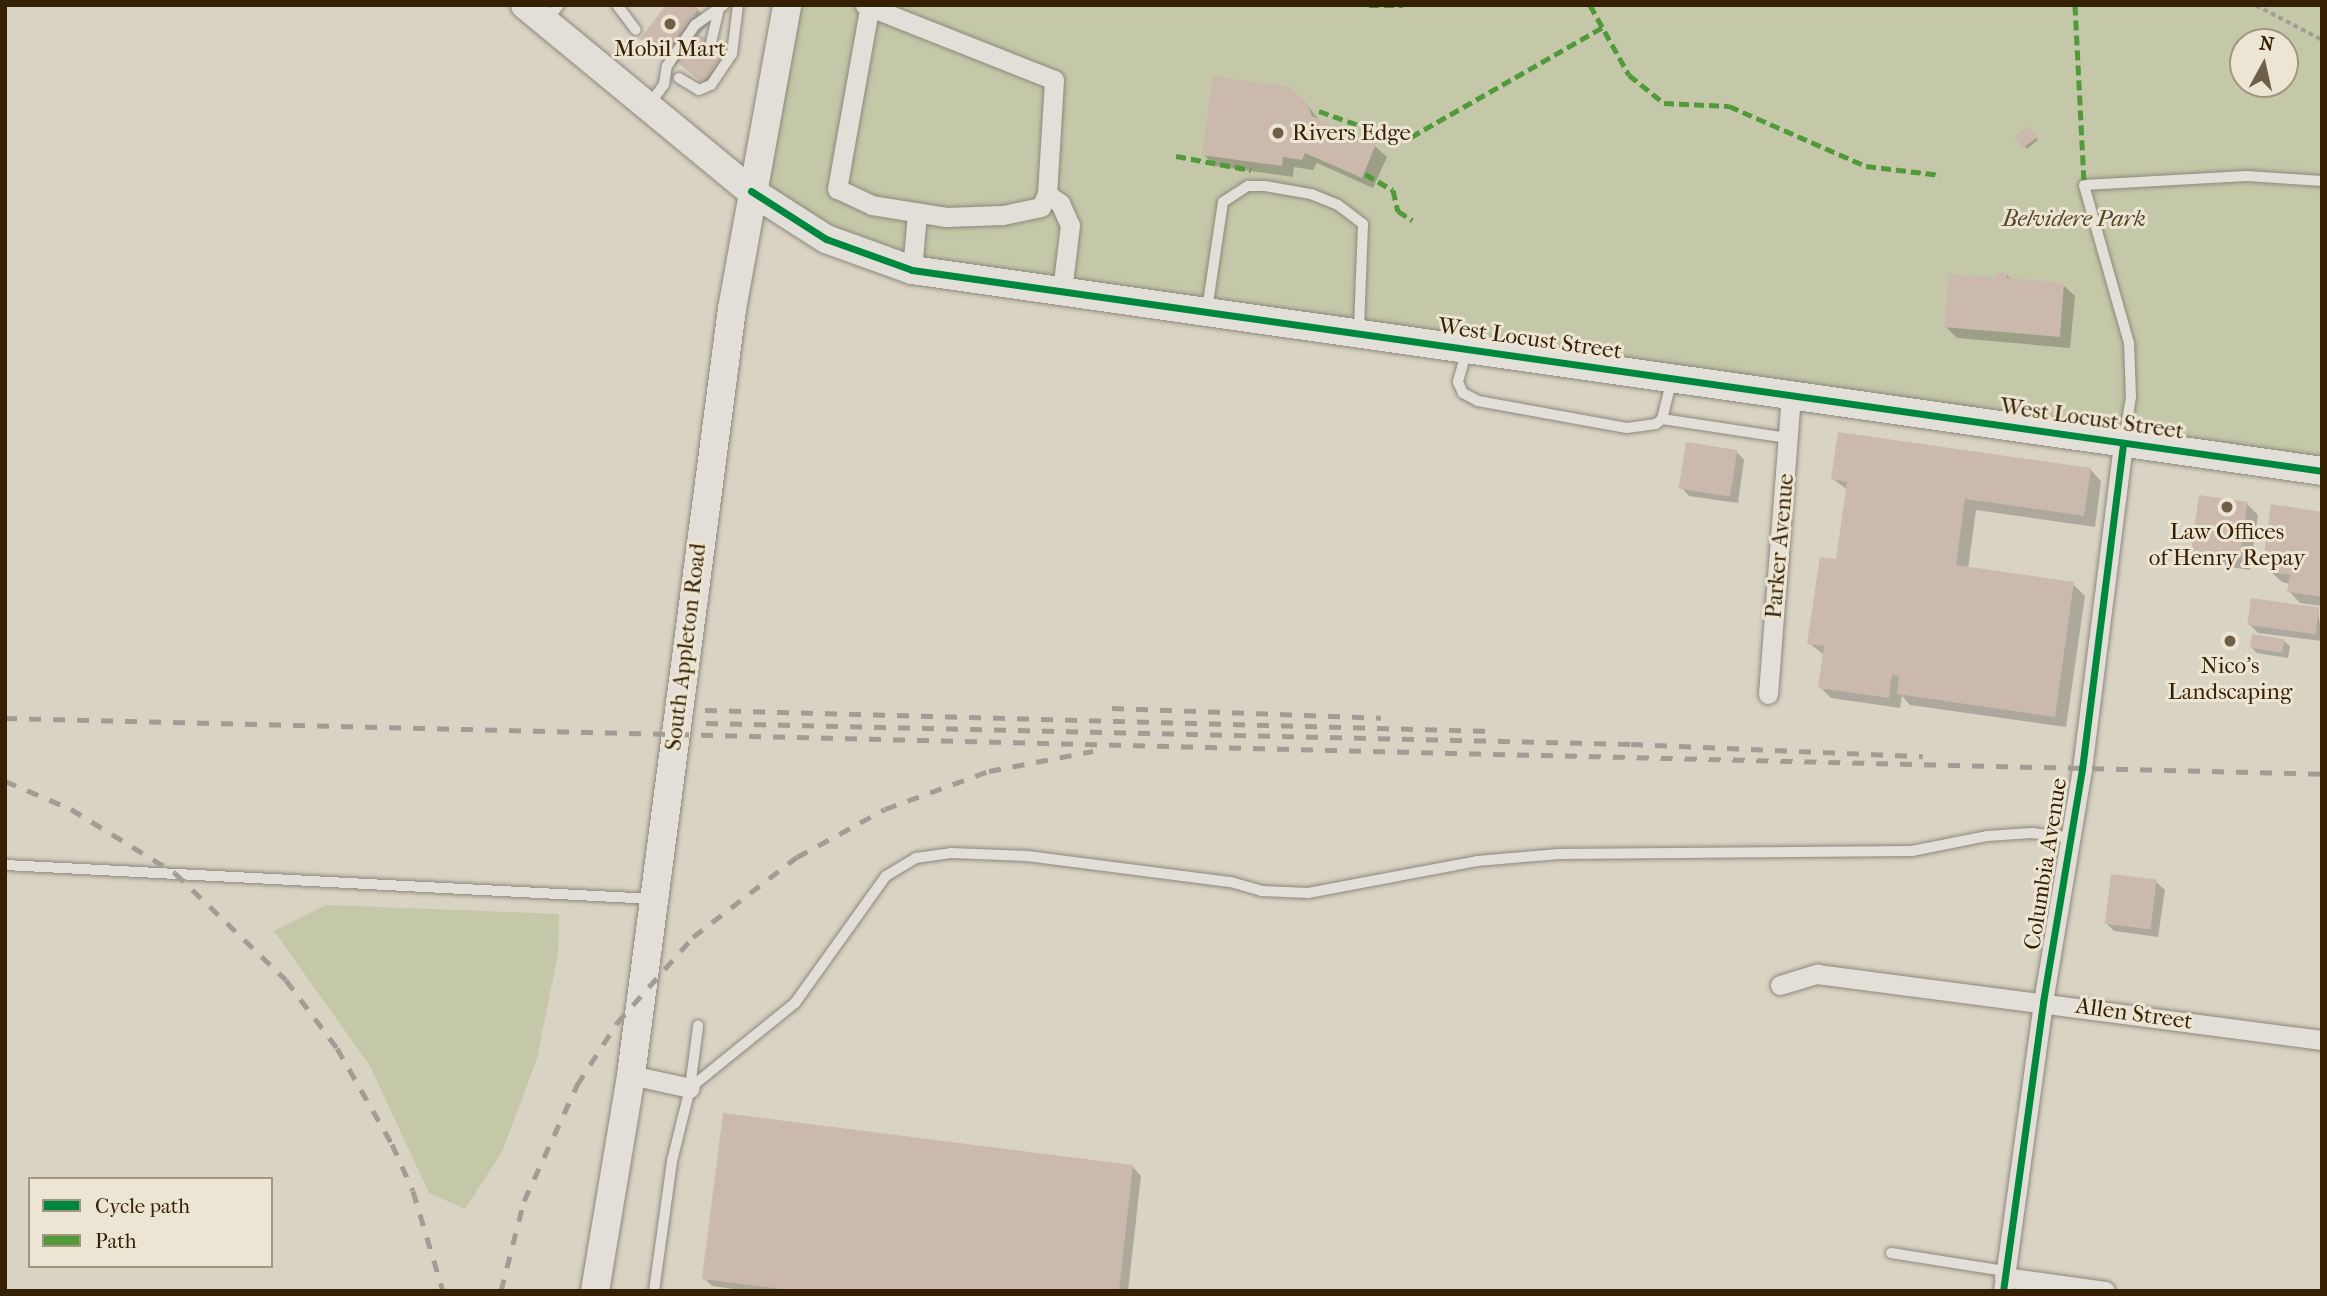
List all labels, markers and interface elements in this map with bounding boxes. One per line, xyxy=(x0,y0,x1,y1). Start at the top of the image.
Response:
marker: Mobil Mart xyxy=(662,16,678,32)
north arrow xyxy=(2229,28,2299,98)
text: N xyxy=(2258,32,2275,56)
place label: Mobil Mart xyxy=(614,35,726,63)
place label: Rivers Edge xyxy=(1292,119,1411,147)
marker: Rivers Edge xyxy=(1270,125,1286,141)
park label: Belvidere Park xyxy=(2002,205,2146,233)
street label: West Locust Street xyxy=(1436,312,1624,366)
street label: West Locust Street xyxy=(1998,392,2186,446)
street label: Parker Avenue xyxy=(1760,472,1800,620)
marker: Law Offices of Henry Repay xyxy=(2219,499,2235,515)
place label: Law Offices of Henry Repay xyxy=(2149,518,2305,572)
street label: South Appleton Road xyxy=(660,542,712,752)
marker: Nico's Landscaping xyxy=(2222,633,2238,649)
place label: Nico's Landscaping xyxy=(2168,652,2292,706)
street label: Columbia Avenue xyxy=(2019,776,2073,952)
street label: Allen Street xyxy=(2074,992,2194,1036)
legend xyxy=(28,1177,273,1268)
text: Cycle path xyxy=(95,1194,190,1218)
text: Path xyxy=(95,1229,136,1253)

